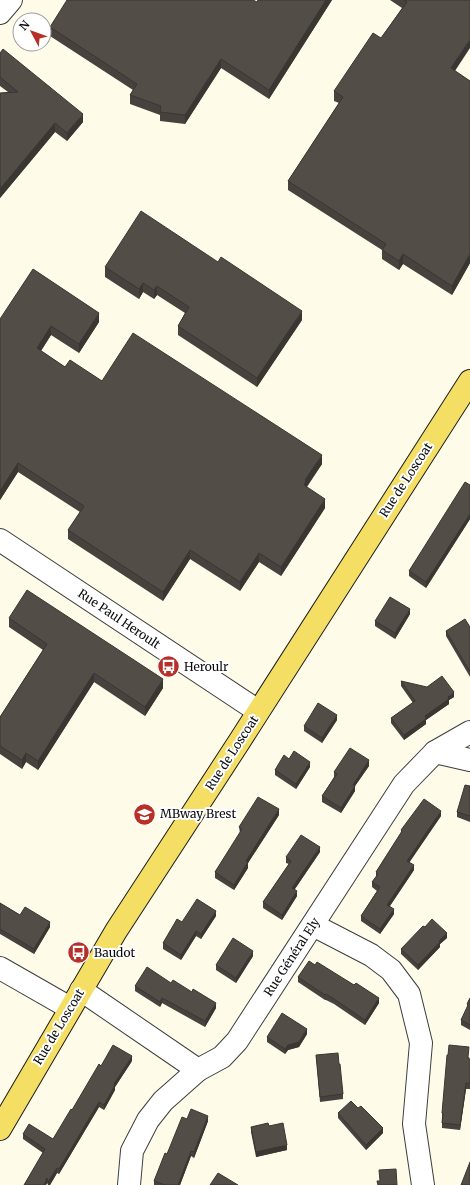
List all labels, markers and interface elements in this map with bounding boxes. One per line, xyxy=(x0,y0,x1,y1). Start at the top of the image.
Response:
north arrow xyxy=(12,12,52,52)
text: N xyxy=(16,17,33,33)
street label: Rue de Loscoat xyxy=(376,439,435,520)
street label: Rue Paul Heroult xyxy=(75,585,164,652)
bus stop icon: Heroulr xyxy=(155,654,181,680)
place label: Heroulr xyxy=(184,659,229,674)
street label: Rue de Loscoat xyxy=(202,712,261,793)
school or university icon: MBway Brest xyxy=(131,801,157,827)
place label: MBway Brest xyxy=(160,806,236,821)
street label: Rue Général Ely xyxy=(261,915,323,999)
bus stop icon: Baudot xyxy=(66,940,92,966)
place label: Baudot xyxy=(94,945,135,960)
street label: Rue de Loscoat xyxy=(30,986,87,1067)

